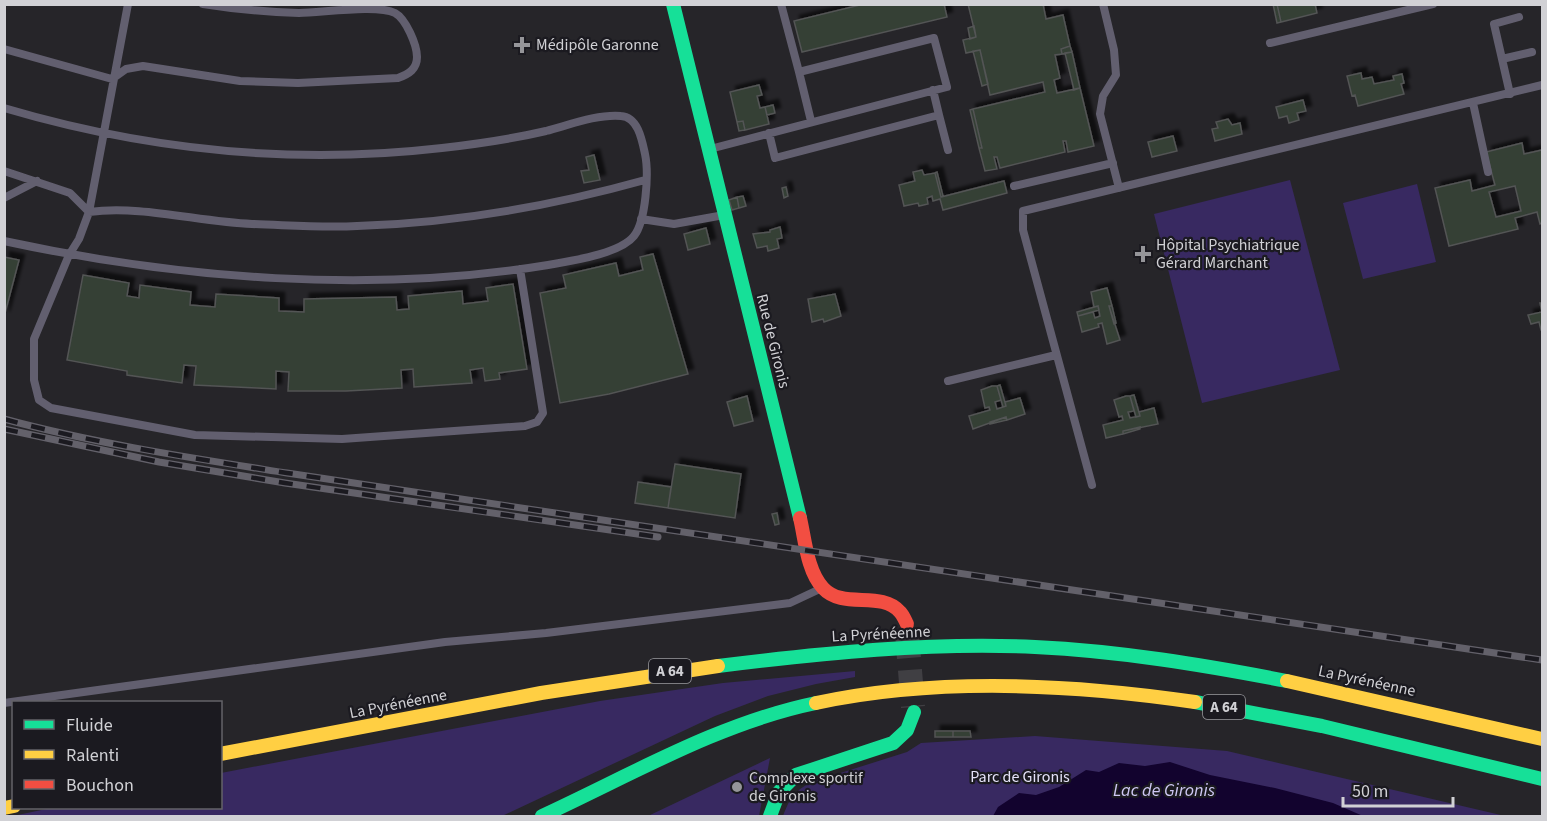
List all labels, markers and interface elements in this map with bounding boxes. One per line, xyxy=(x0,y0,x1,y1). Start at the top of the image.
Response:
place label: Médipôle Garonne xyxy=(536,34,659,56)
marker: Médipôle Garonne xyxy=(513,36,531,54)
place label: Hôpital Psychiatrique Gérard Marchant xyxy=(1156,234,1300,274)
marker: Hôpital Psychiatrique Gérard Marchant xyxy=(1134,245,1152,263)
street label: Rue de Gironis xyxy=(751,292,795,391)
street label: La Pyrénéenne xyxy=(831,620,931,648)
road number: A 64 xyxy=(649,659,691,683)
street label: La Pyrénéenne xyxy=(1316,660,1418,702)
street label: La Pyrénéenne xyxy=(347,684,449,724)
road number: A 64 xyxy=(1203,695,1245,719)
legend xyxy=(12,701,222,809)
text: Fluide xyxy=(66,713,113,738)
text: Ralenti xyxy=(66,743,119,768)
park label: Parc de Gironis xyxy=(970,766,1070,788)
place label: Complexe sportif de Gironis xyxy=(749,767,864,807)
scale bar xyxy=(1343,770,1452,808)
text: Bouchon xyxy=(66,773,134,798)
water label: Lac de Gironis xyxy=(1113,778,1215,803)
text: 50 m xyxy=(1352,779,1388,804)
marker: Complexe sportif de Gironis xyxy=(730,780,744,794)

